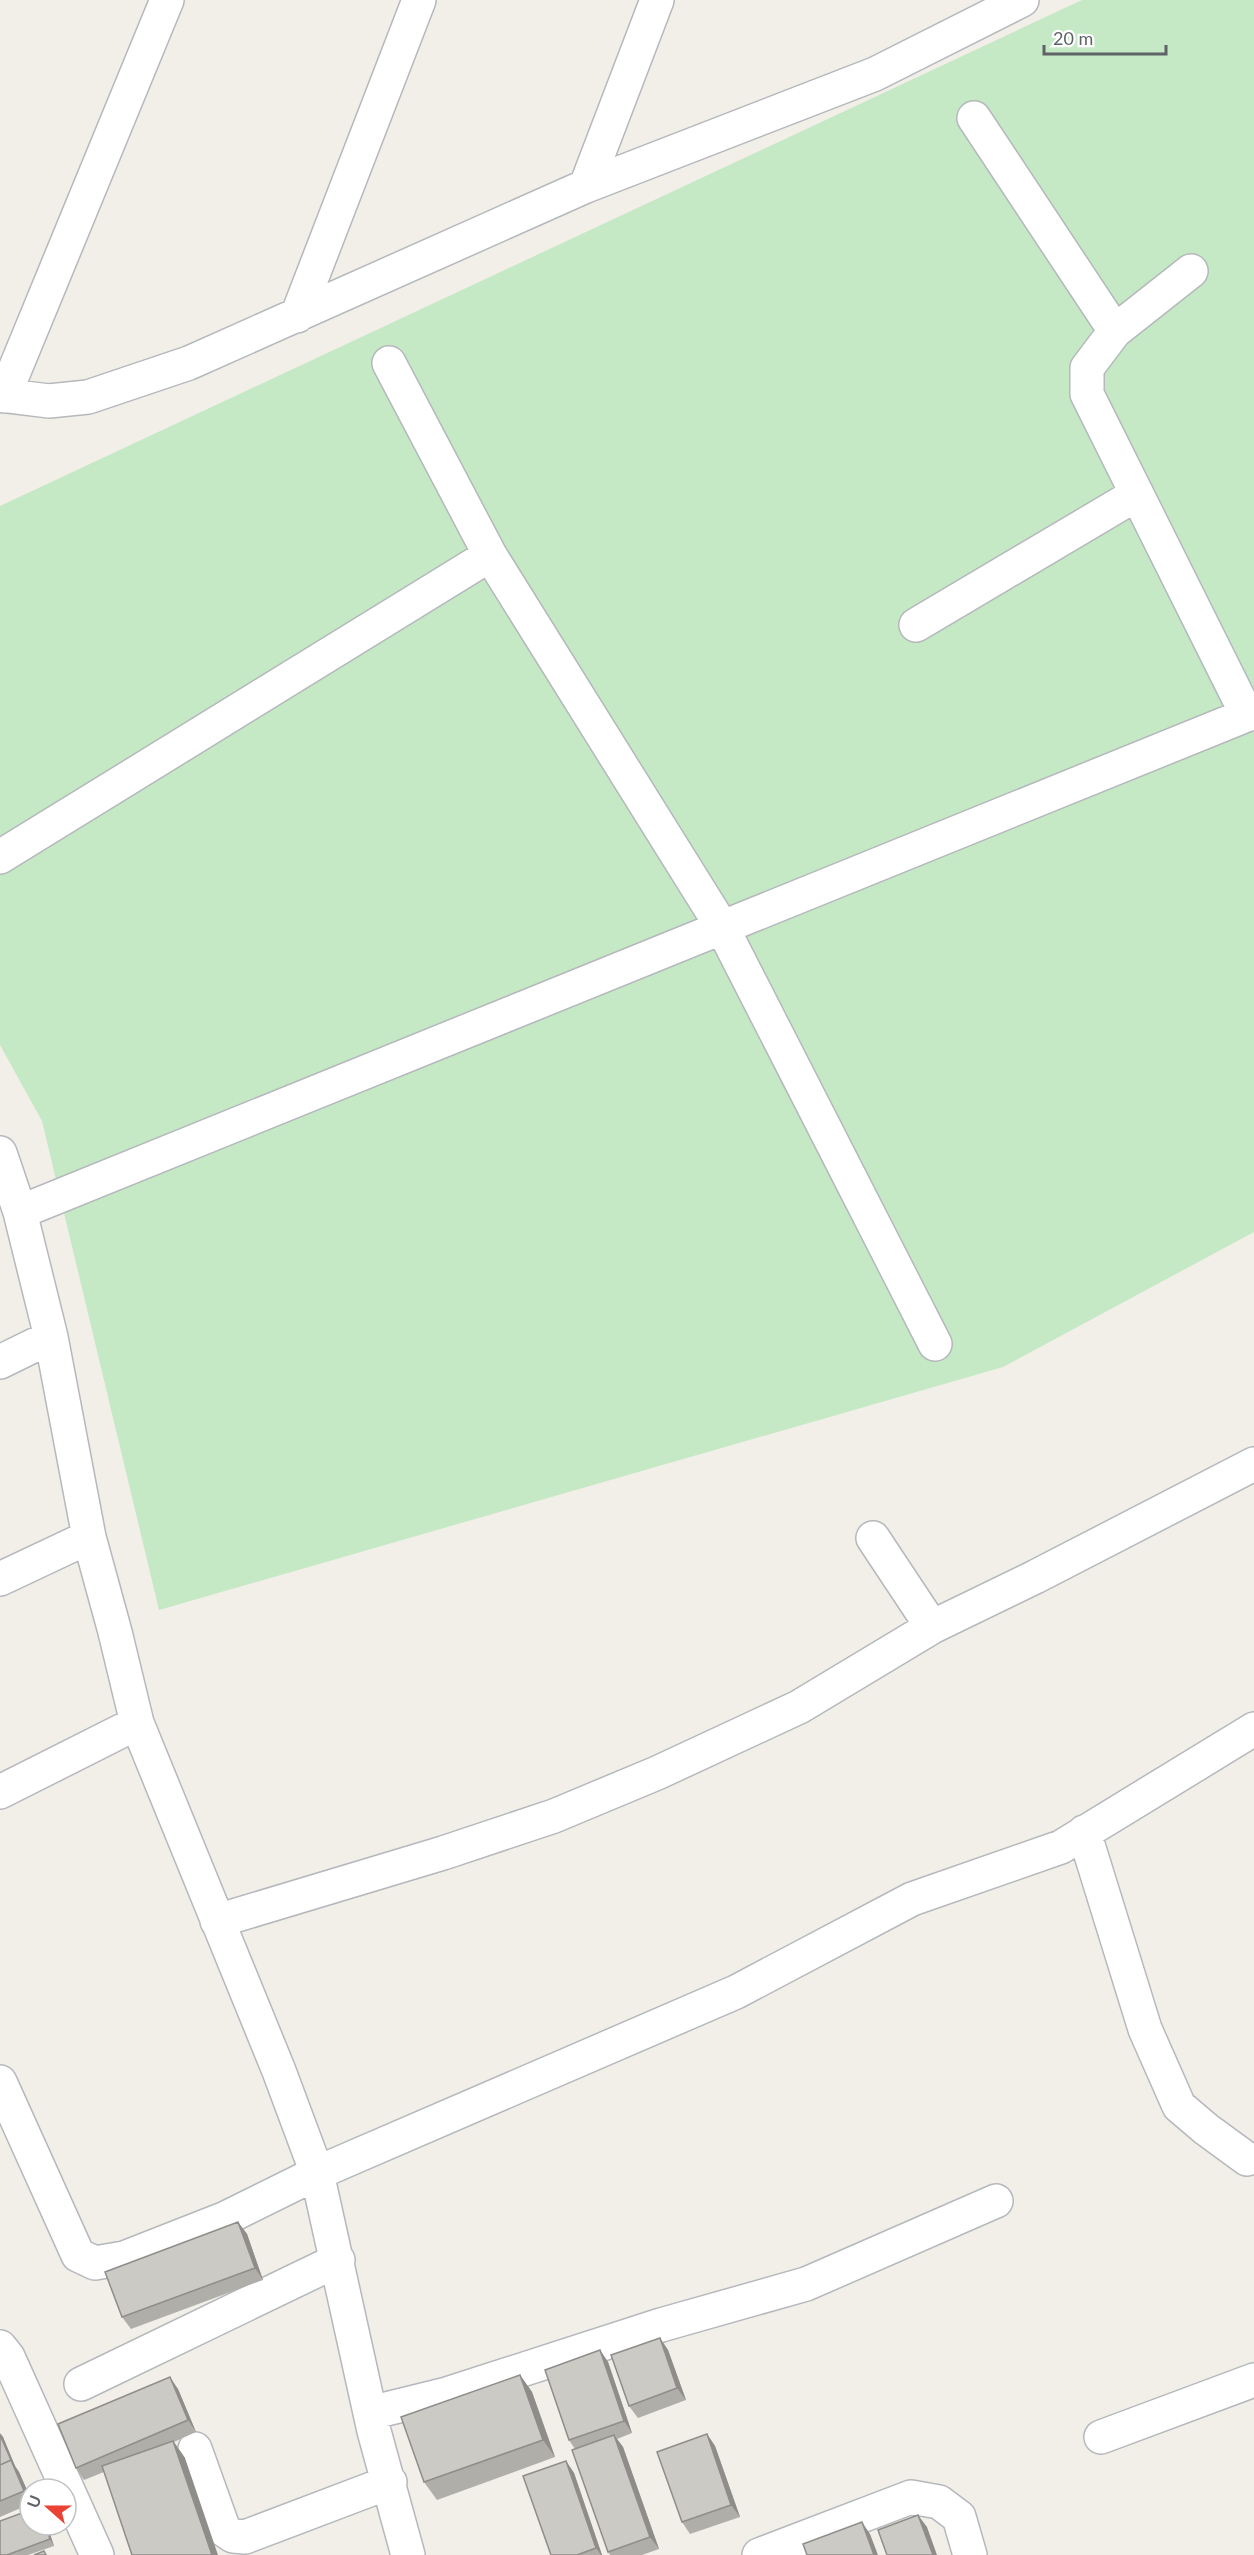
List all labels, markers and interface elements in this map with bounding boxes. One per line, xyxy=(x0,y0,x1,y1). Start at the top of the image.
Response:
scale bar xyxy=(1044,18,1166,56)
text: 20 m xyxy=(1053,27,1093,49)
north arrow xyxy=(18,2477,78,2537)
text: U xyxy=(23,2492,45,2510)

